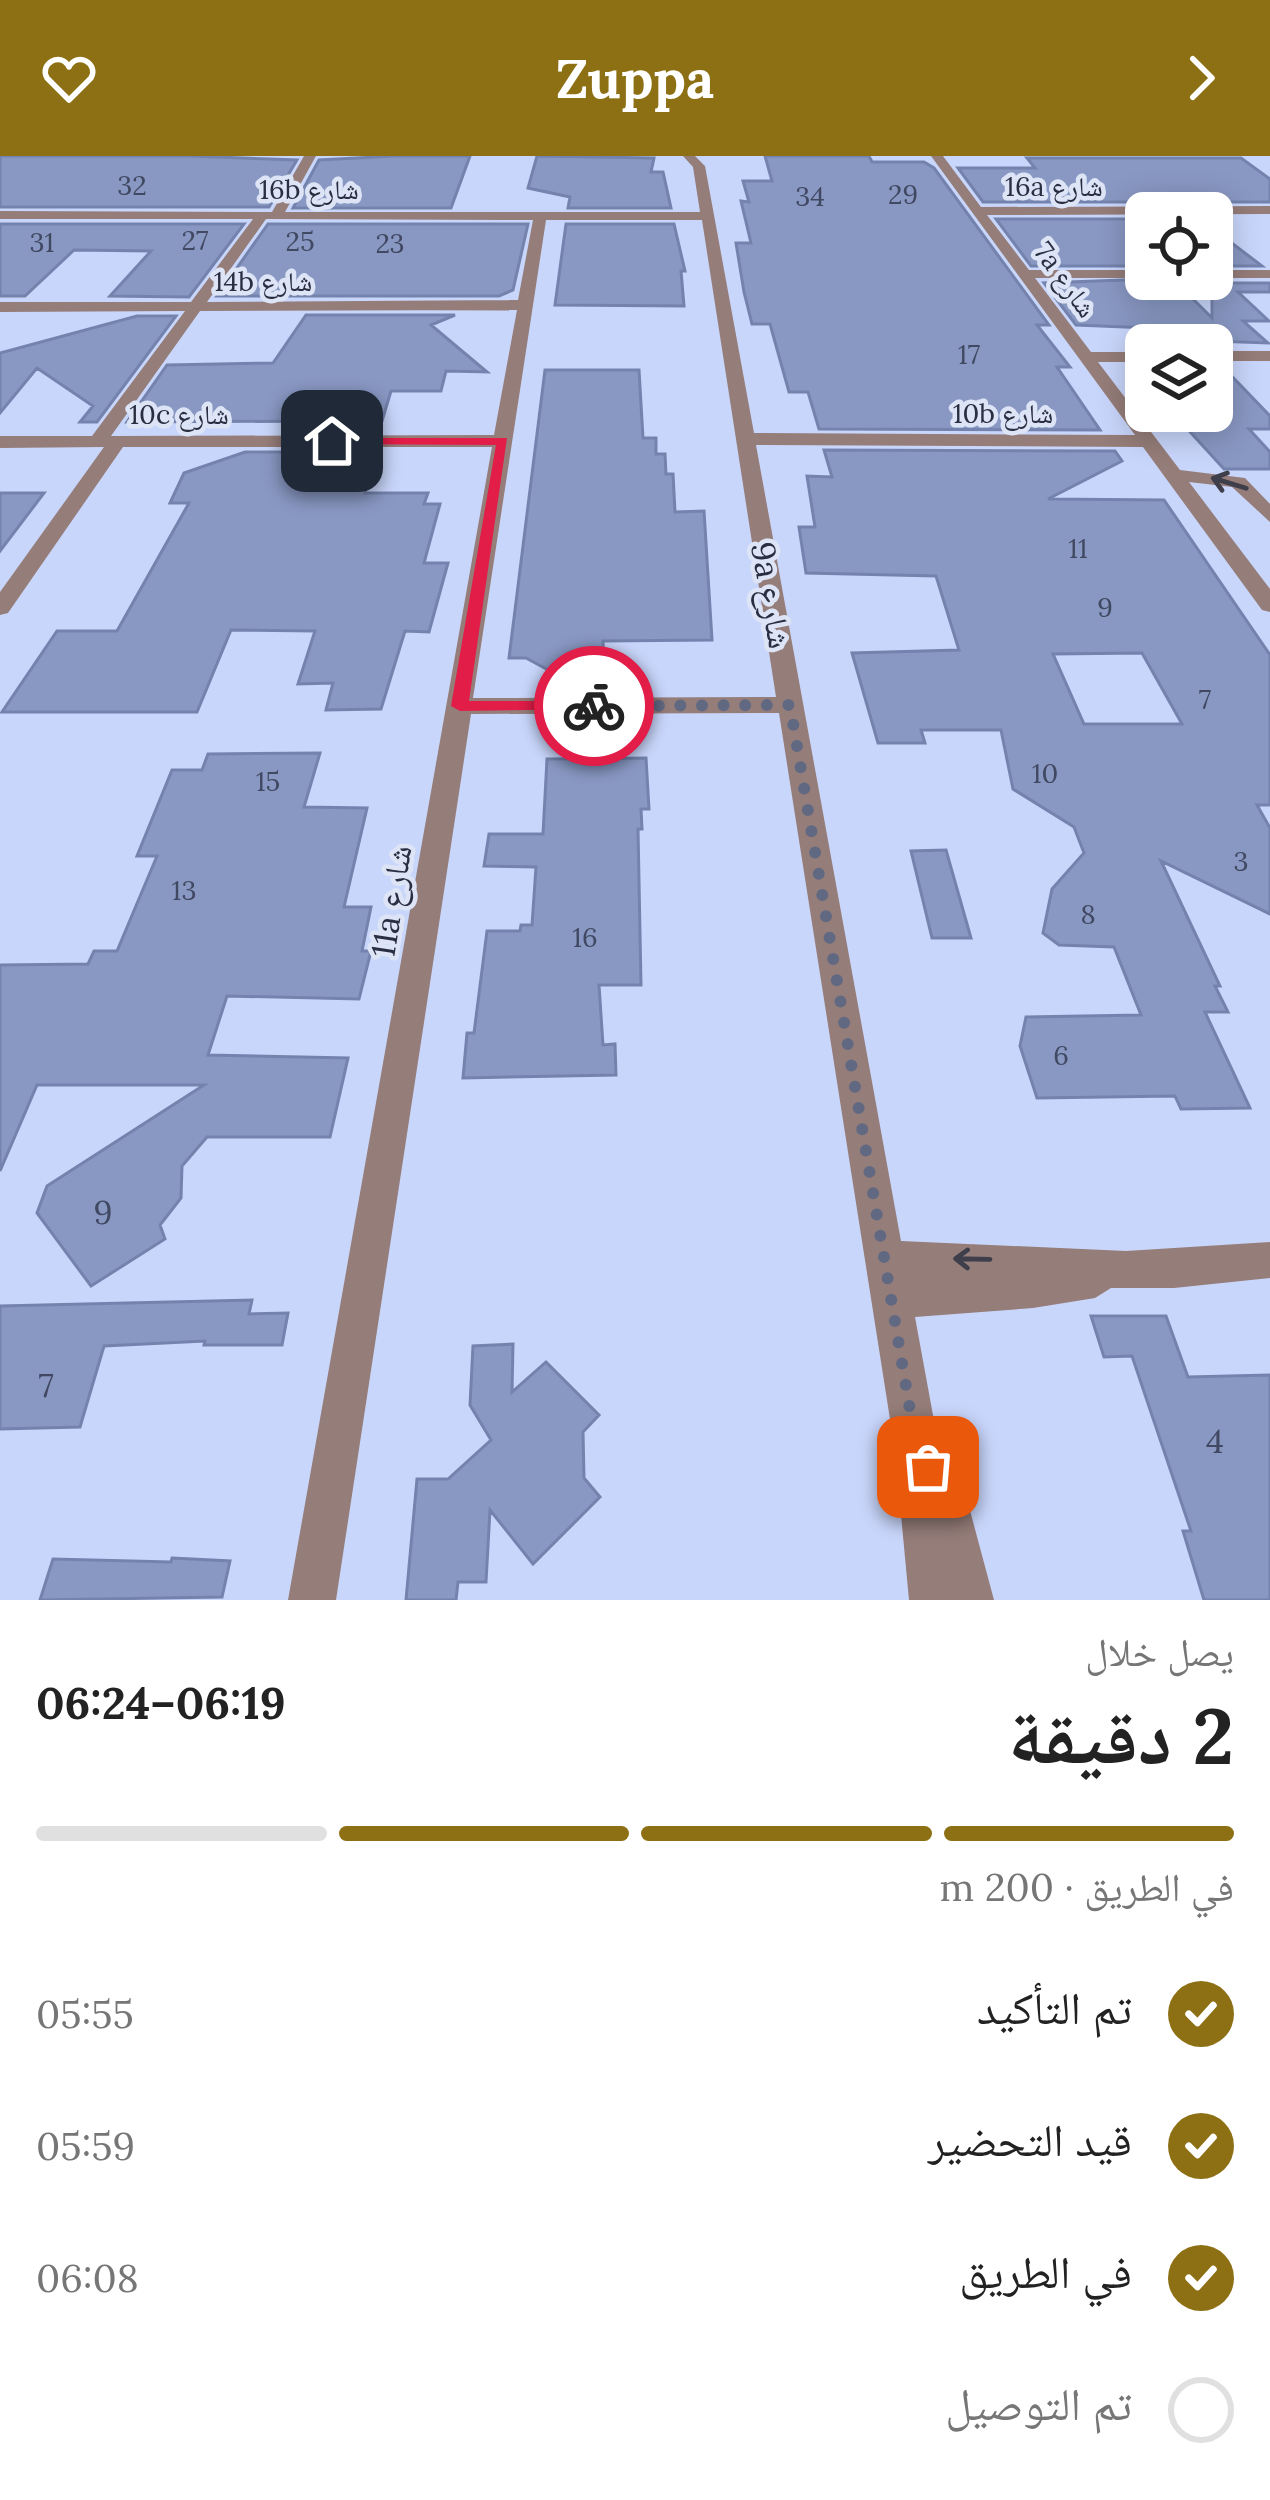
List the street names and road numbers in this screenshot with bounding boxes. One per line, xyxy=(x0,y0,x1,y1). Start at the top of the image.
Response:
street label: 16a شارع xyxy=(1005,169,1103,204)
street label: 16b شارع xyxy=(259,172,359,207)
street label: 7a شارع xyxy=(1026,235,1104,324)
street label: 14b شارع xyxy=(214,264,312,299)
street label: 10b شارع xyxy=(953,396,1053,431)
street label: 10c شارع xyxy=(129,397,229,432)
street label: 9a شارع xyxy=(742,538,802,652)
street label: 11a شارع xyxy=(361,842,421,960)

